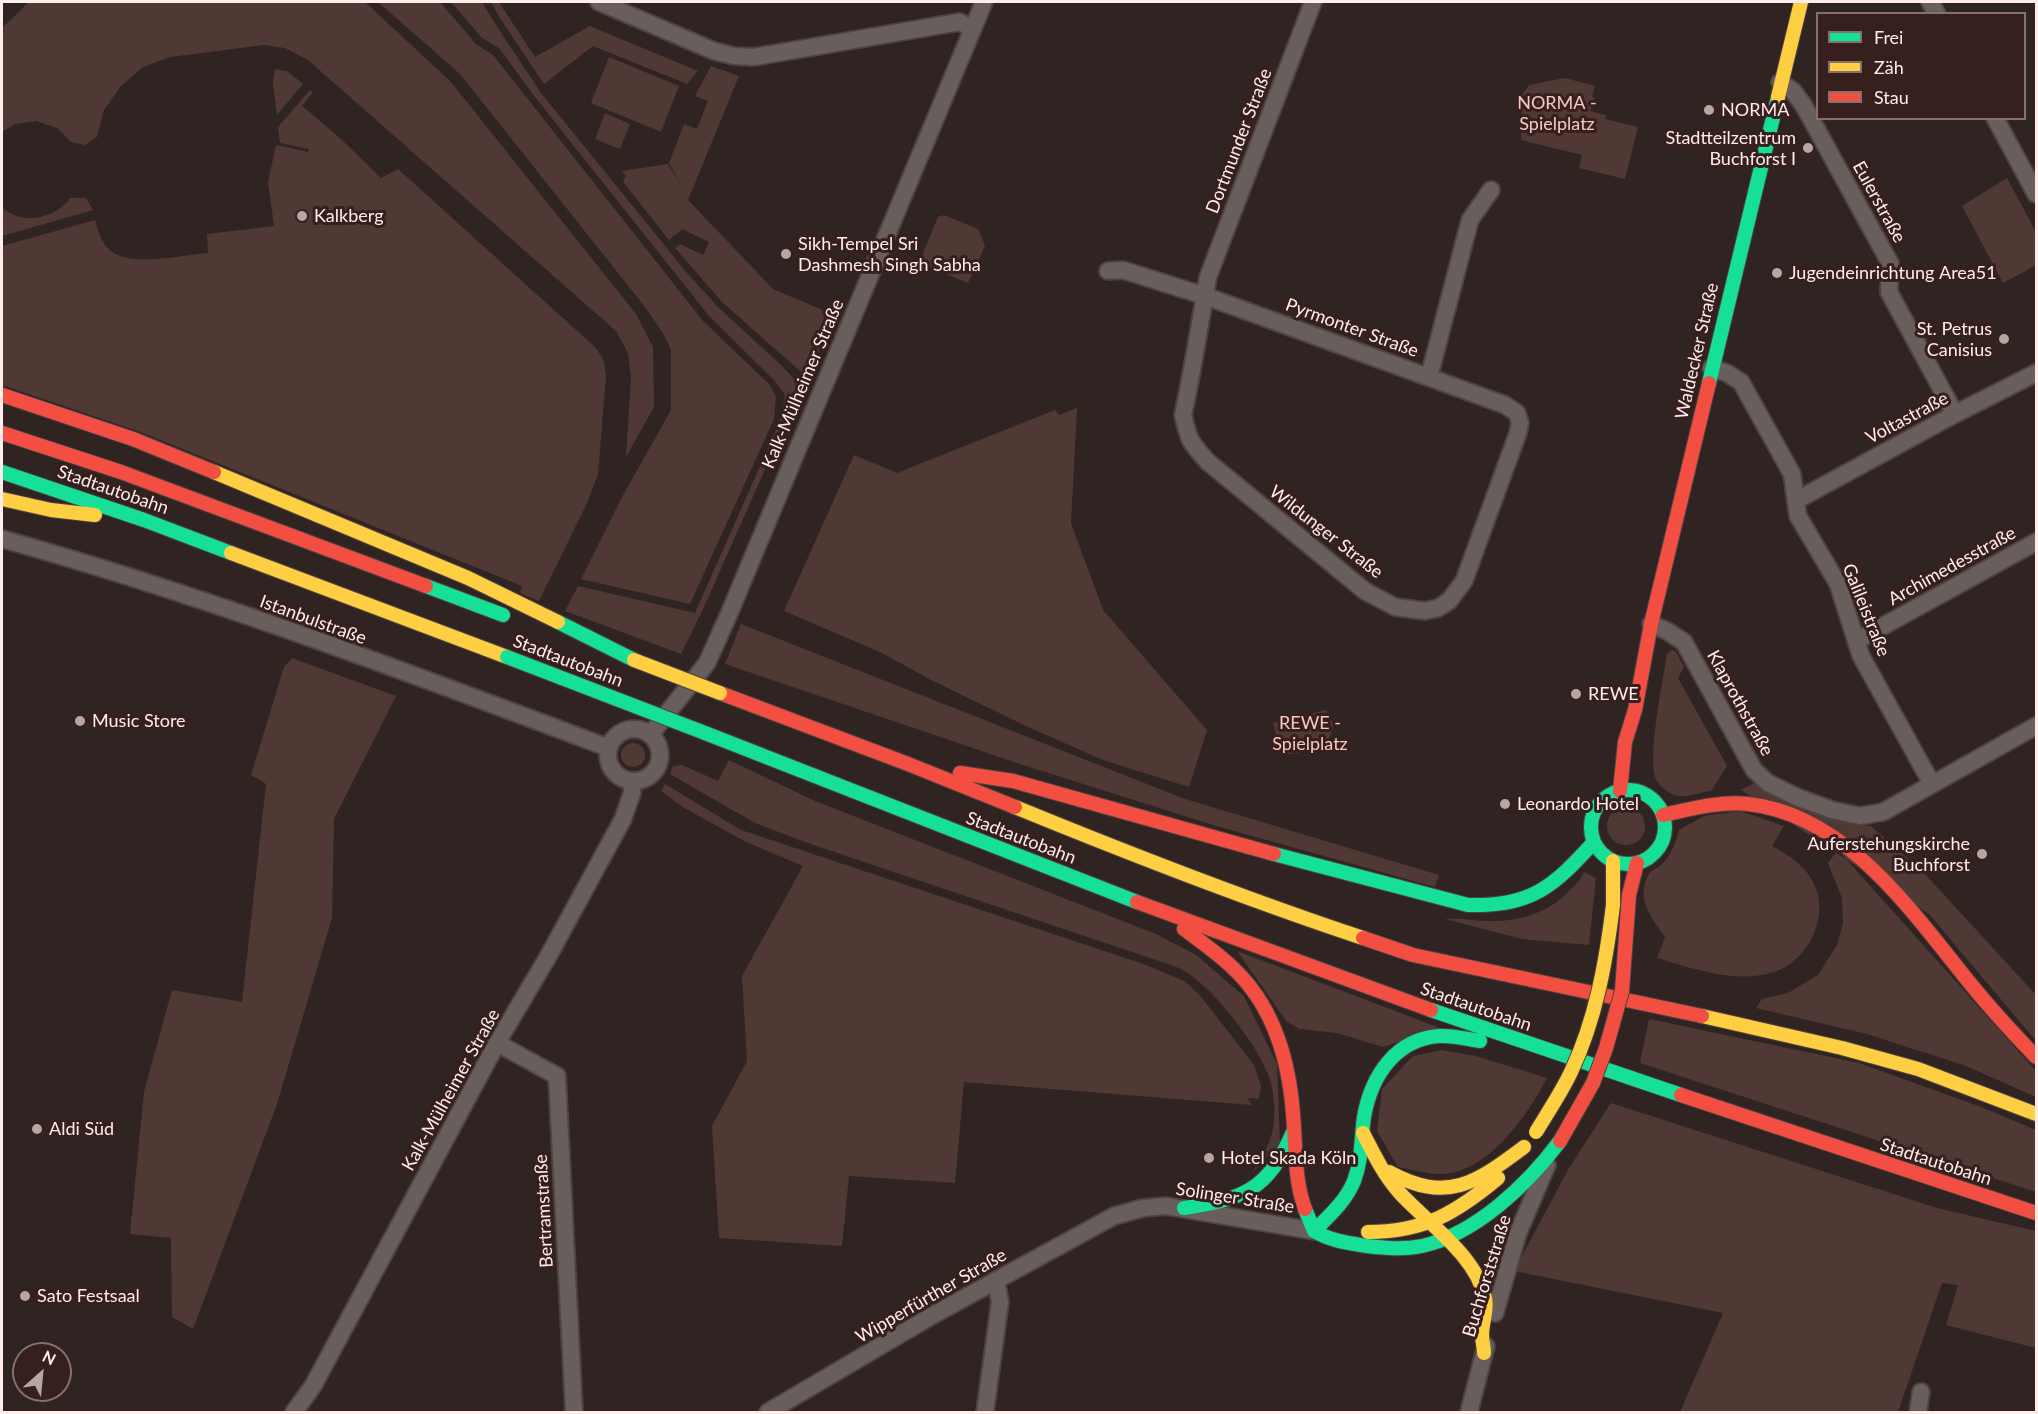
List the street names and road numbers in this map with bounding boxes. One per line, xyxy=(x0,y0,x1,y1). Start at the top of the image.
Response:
street label: Dortmunder Straße xyxy=(1201,65,1277,217)
street label: Eulerstraße xyxy=(1848,157,1910,247)
street label: Waldecker Straße xyxy=(1671,281,1723,421)
street label: Pyrmonter Straße xyxy=(1283,294,1421,362)
street label: Kalk-Mülheimer Straße xyxy=(758,296,848,472)
street label: Voltastraße xyxy=(1862,387,1952,449)
street label: Stadtautobahn xyxy=(55,461,171,519)
street label: Wildunger Straße xyxy=(1265,481,1387,583)
street label: Archimedesstraße xyxy=(1884,522,2020,610)
street label: Galileistraße xyxy=(1838,560,1894,660)
street label: Istanbulstraße xyxy=(257,591,369,649)
street label: Stadtautobahn xyxy=(510,630,626,692)
street label: Klaprothstraße xyxy=(1702,646,1778,760)
street label: Stadtautobahn xyxy=(963,807,1079,869)
street label: Stadtautobahn xyxy=(1418,978,1534,1036)
street label: Kalk-Mülheimer Straße xyxy=(397,1005,505,1175)
street label: Stadtautobahn xyxy=(1878,1134,1994,1190)
street label: Bertramstraße xyxy=(530,1154,558,1268)
street label: Solinger Straße xyxy=(1174,1178,1296,1218)
street label: Buchforststraße xyxy=(1458,1212,1516,1340)
street label: Wipperfürther Straße xyxy=(852,1244,1010,1348)

